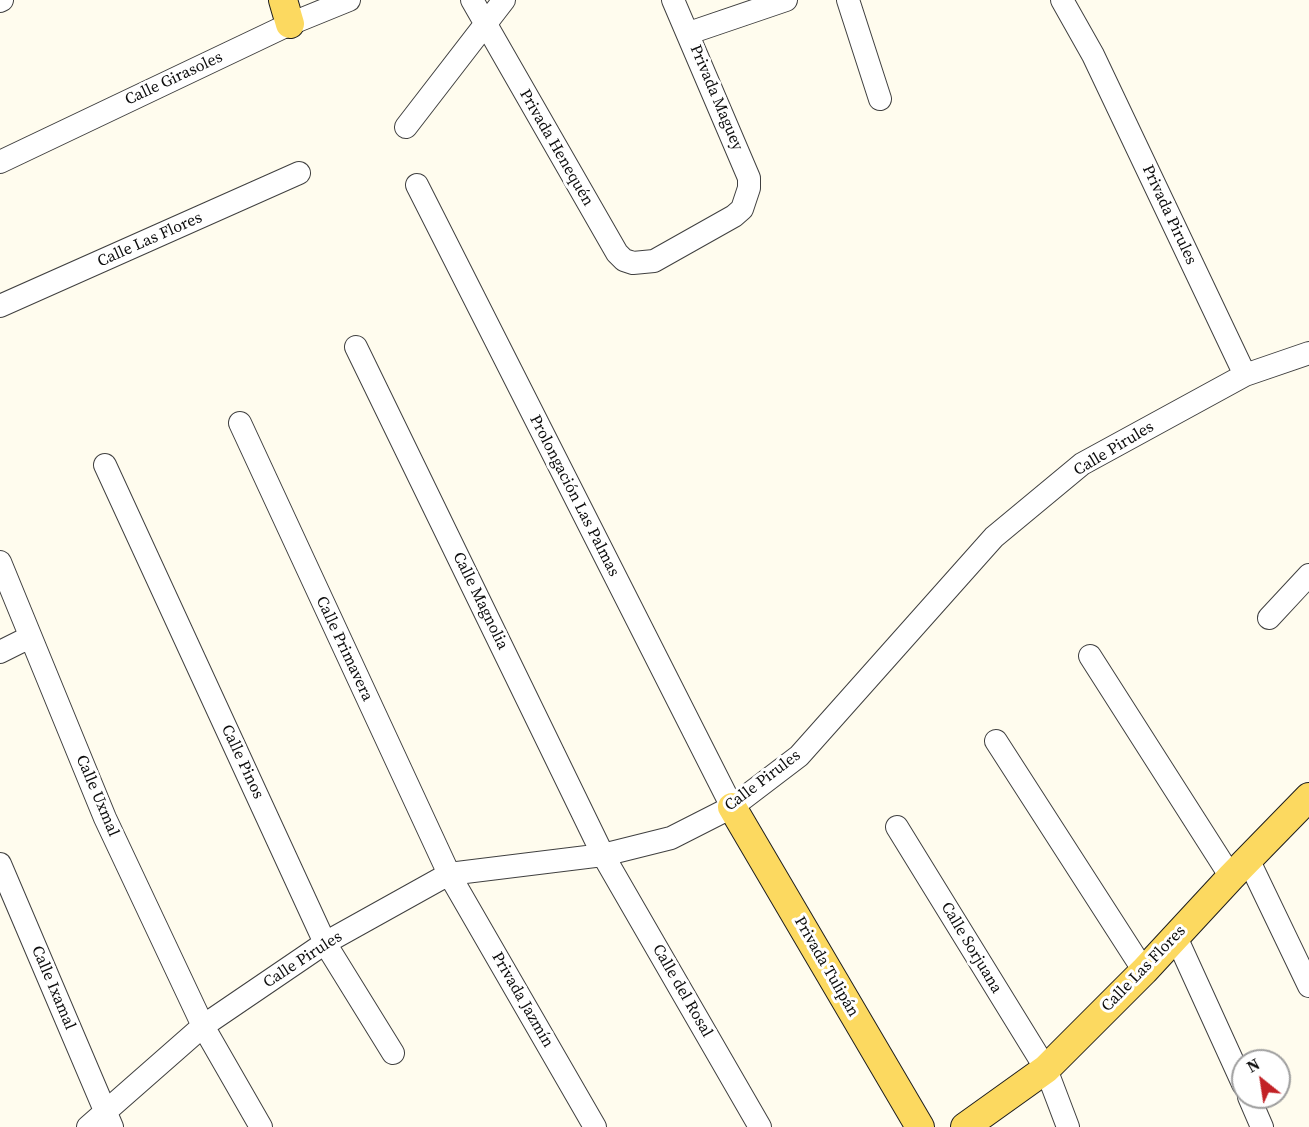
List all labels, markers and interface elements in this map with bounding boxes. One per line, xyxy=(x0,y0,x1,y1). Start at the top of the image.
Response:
street label: Privada Maguey xyxy=(685,42,747,154)
street label: Calle Girasoles xyxy=(122,48,226,110)
street label: Privada Henequén xyxy=(515,86,597,210)
street label: Privada Pirules xyxy=(1138,162,1200,268)
street label: Calle Las Flores xyxy=(95,208,205,272)
street label: Prolongación Las Palmas xyxy=(525,412,623,580)
street label: Calle Pirules xyxy=(1070,418,1158,480)
street label: Calle Magnolia xyxy=(448,549,512,653)
street label: Calle Primavera xyxy=(311,594,377,704)
street label: Calle Pinos xyxy=(217,722,267,802)
street label: Calle Pirules xyxy=(721,746,805,816)
street label: Calle Uxmal xyxy=(71,752,123,840)
street label: Calle Sorjuana xyxy=(936,899,1006,997)
street label: Privada Tulipán xyxy=(790,914,862,1020)
street label: Calle Las Flores xyxy=(1098,922,1190,1016)
street label: Calle Pirules xyxy=(260,927,346,993)
street label: Calle del Rosal xyxy=(648,941,716,1041)
street label: Calle Ixamal xyxy=(27,943,79,1033)
street label: Privada Jazmín xyxy=(487,949,557,1051)
north arrow xyxy=(1231,1049,1291,1109)
text: N xyxy=(1242,1053,1264,1078)

